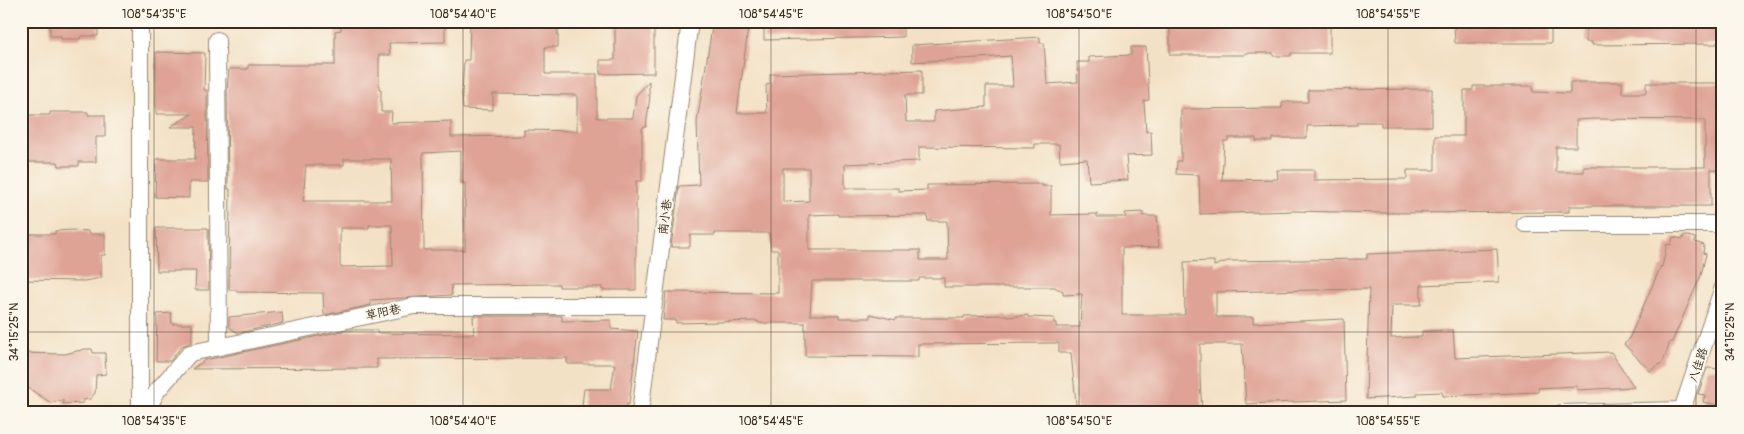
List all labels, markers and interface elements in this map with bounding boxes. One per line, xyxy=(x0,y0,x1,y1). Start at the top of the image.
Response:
text: 108°54'35"E xyxy=(122,7,186,22)
text: 108°54'40"E xyxy=(430,7,496,22)
text: 108°54'45"E xyxy=(739,7,803,22)
text: 108°54'50"E xyxy=(1046,7,1112,22)
text: 108°54'55"E xyxy=(1356,7,1420,22)
street label: 南小巷 xyxy=(656,198,675,236)
street label: 草阳巷 xyxy=(364,301,402,324)
text: 34°15'25"N xyxy=(7,303,22,361)
text: 34°15'25"N xyxy=(1723,303,1738,361)
street label: 八佳路 xyxy=(1686,346,1711,385)
text: 108°54'35"E xyxy=(122,414,186,429)
text: 108°54'40"E xyxy=(430,414,496,429)
text: 108°54'45"E xyxy=(739,414,803,429)
text: 108°54'50"E xyxy=(1046,414,1112,429)
text: 108°54'55"E xyxy=(1356,414,1420,429)

